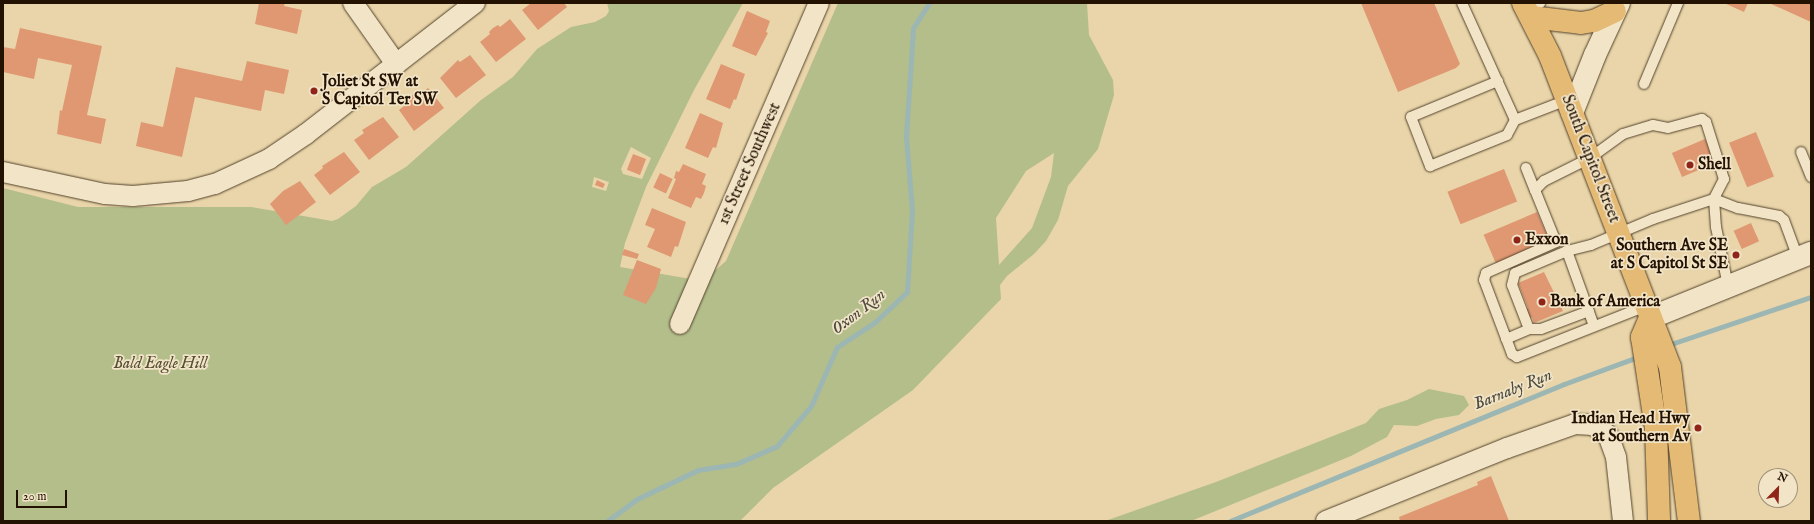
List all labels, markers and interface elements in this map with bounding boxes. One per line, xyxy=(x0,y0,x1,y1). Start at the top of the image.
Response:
place label: Joliet St SW at S Capitol Ter SW xyxy=(322,72,437,110)
marker: Joliet St SW at S Capitol Ter SW xyxy=(309,86,319,96)
street label: South Capitol Street xyxy=(1557,92,1623,226)
street label: 1st Street Southwest xyxy=(714,100,786,228)
place label: Shell xyxy=(1698,155,1731,175)
marker: Shell xyxy=(1685,160,1695,170)
place label: Exxon xyxy=(1525,230,1569,250)
marker: Exxon xyxy=(1512,235,1522,245)
place label: Southern Ave SE at S Capitol St SE xyxy=(1611,236,1728,274)
marker: Southern Ave SE at S Capitol St SE xyxy=(1731,250,1741,260)
water label: Oxon Run xyxy=(828,285,890,339)
place label: Bank of America xyxy=(1550,292,1660,312)
marker: Bank of America xyxy=(1537,297,1547,307)
park label: Bald Eagle Hill xyxy=(113,354,207,374)
water label: Barnaby Run xyxy=(1471,365,1555,415)
place label: Indian Head Hwy at Southern Av xyxy=(1571,409,1690,447)
marker: Indian Head Hwy at Southern Av xyxy=(1693,423,1703,433)
north arrow xyxy=(1758,468,1798,508)
text: N xyxy=(1775,470,1789,486)
scale bar xyxy=(18,482,69,508)
text: 20 m xyxy=(23,489,46,504)

